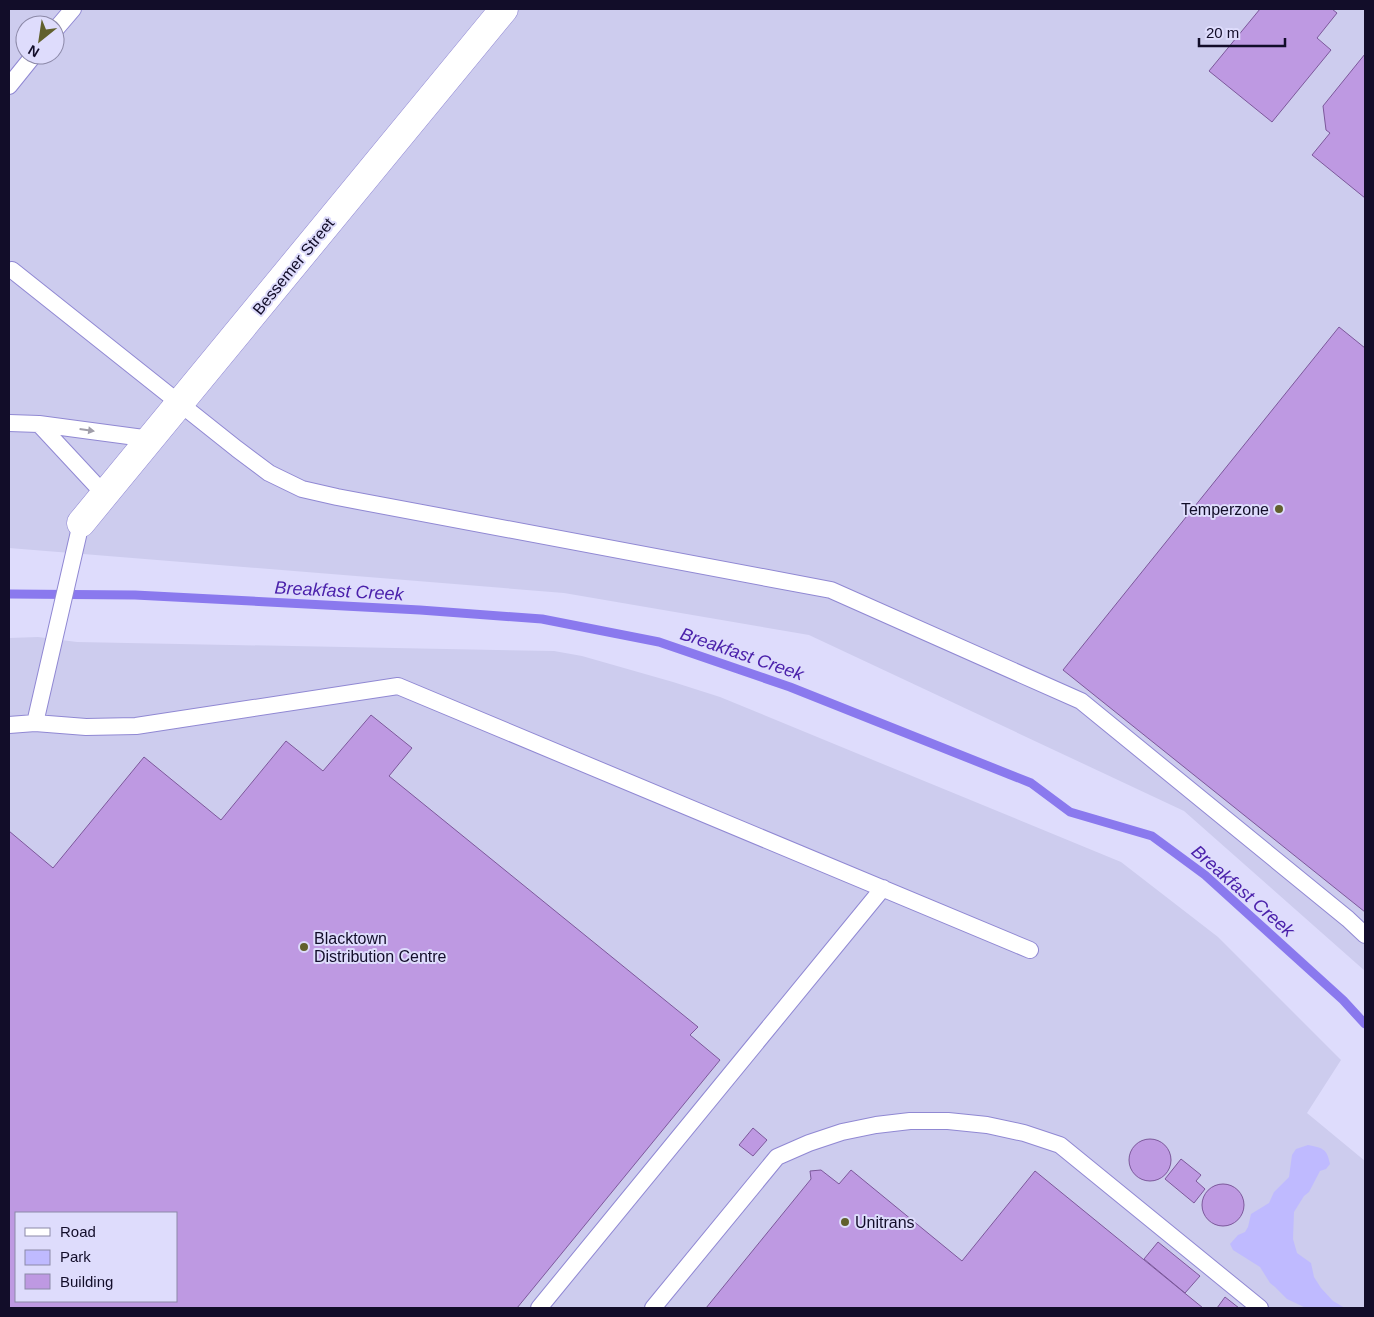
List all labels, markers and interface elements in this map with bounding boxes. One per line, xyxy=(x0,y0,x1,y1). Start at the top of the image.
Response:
north arrow xyxy=(15,15,65,65)
scale bar xyxy=(1199,15,1285,47)
text: 20 m xyxy=(1206,24,1239,41)
text: N xyxy=(25,42,42,61)
street label: Bessemer Street xyxy=(249,214,338,318)
one-way arrow xyxy=(80,426,96,434)
place label: Temperzone xyxy=(1181,501,1269,518)
marker: Temperzone xyxy=(1273,503,1285,515)
water label: Breakfast Creek xyxy=(274,578,405,604)
water label: Breakfast Creek xyxy=(678,624,807,685)
water label: Breakfast Creek xyxy=(1188,841,1299,942)
place label: Blacktown Distribution Centre xyxy=(314,930,447,965)
marker: Blacktown Distribution Centre xyxy=(298,941,310,953)
legend xyxy=(15,1212,178,1302)
place label: Unitrans xyxy=(855,1214,915,1231)
marker: Unitrans xyxy=(839,1216,851,1228)
text: Road xyxy=(60,1223,96,1240)
text: Park xyxy=(60,1248,91,1265)
text: Building xyxy=(60,1273,113,1290)

